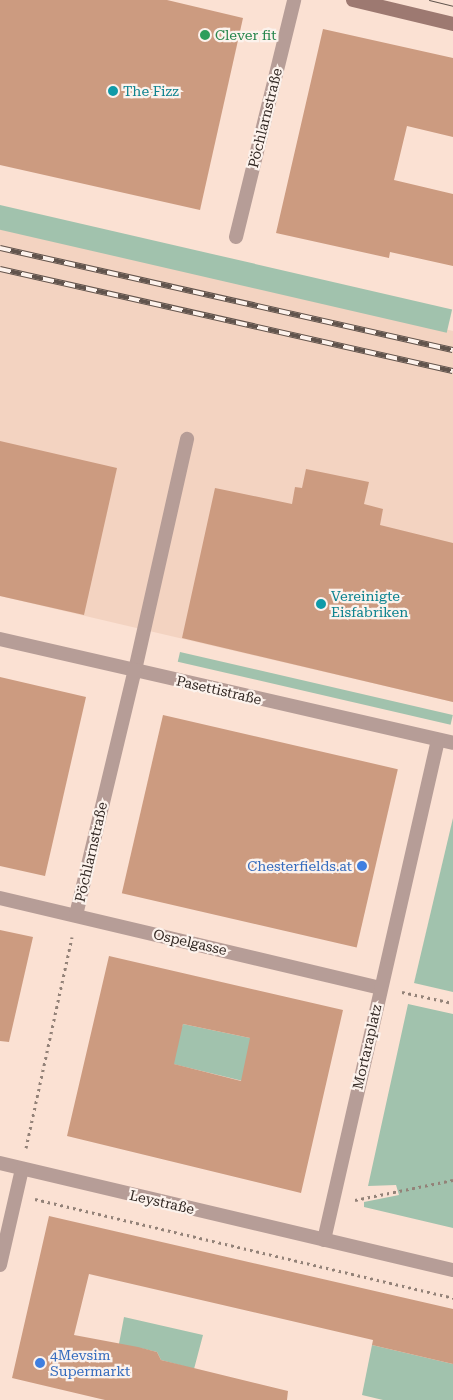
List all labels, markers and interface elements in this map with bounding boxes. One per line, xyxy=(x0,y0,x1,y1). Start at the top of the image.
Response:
place label: Clever fit xyxy=(215,27,276,43)
marker: Clever fit xyxy=(199,29,211,41)
street label: Pöchlarnstraße xyxy=(244,66,286,170)
place label: The Fizz xyxy=(123,83,179,99)
marker: The Fizz xyxy=(107,85,119,97)
place label: Vereinigte Eisfabriken xyxy=(331,588,408,620)
marker: Vereinigte Eisfabriken xyxy=(315,598,327,610)
street label: Pasettistraße xyxy=(175,672,263,708)
street label: Pöchlarnstraße xyxy=(71,800,111,904)
place label: Chesterfields.at xyxy=(247,858,352,874)
marker: Chesterfields.at xyxy=(356,860,368,872)
street label: Ospelgasse xyxy=(152,925,228,959)
street label: Mortaraplatz xyxy=(349,1003,385,1091)
street label: Leystraße xyxy=(128,1186,196,1218)
place label: 4Mevsim Supermarkt xyxy=(50,1347,130,1380)
marker: 4Mevsim Supermarkt xyxy=(34,1357,46,1369)

